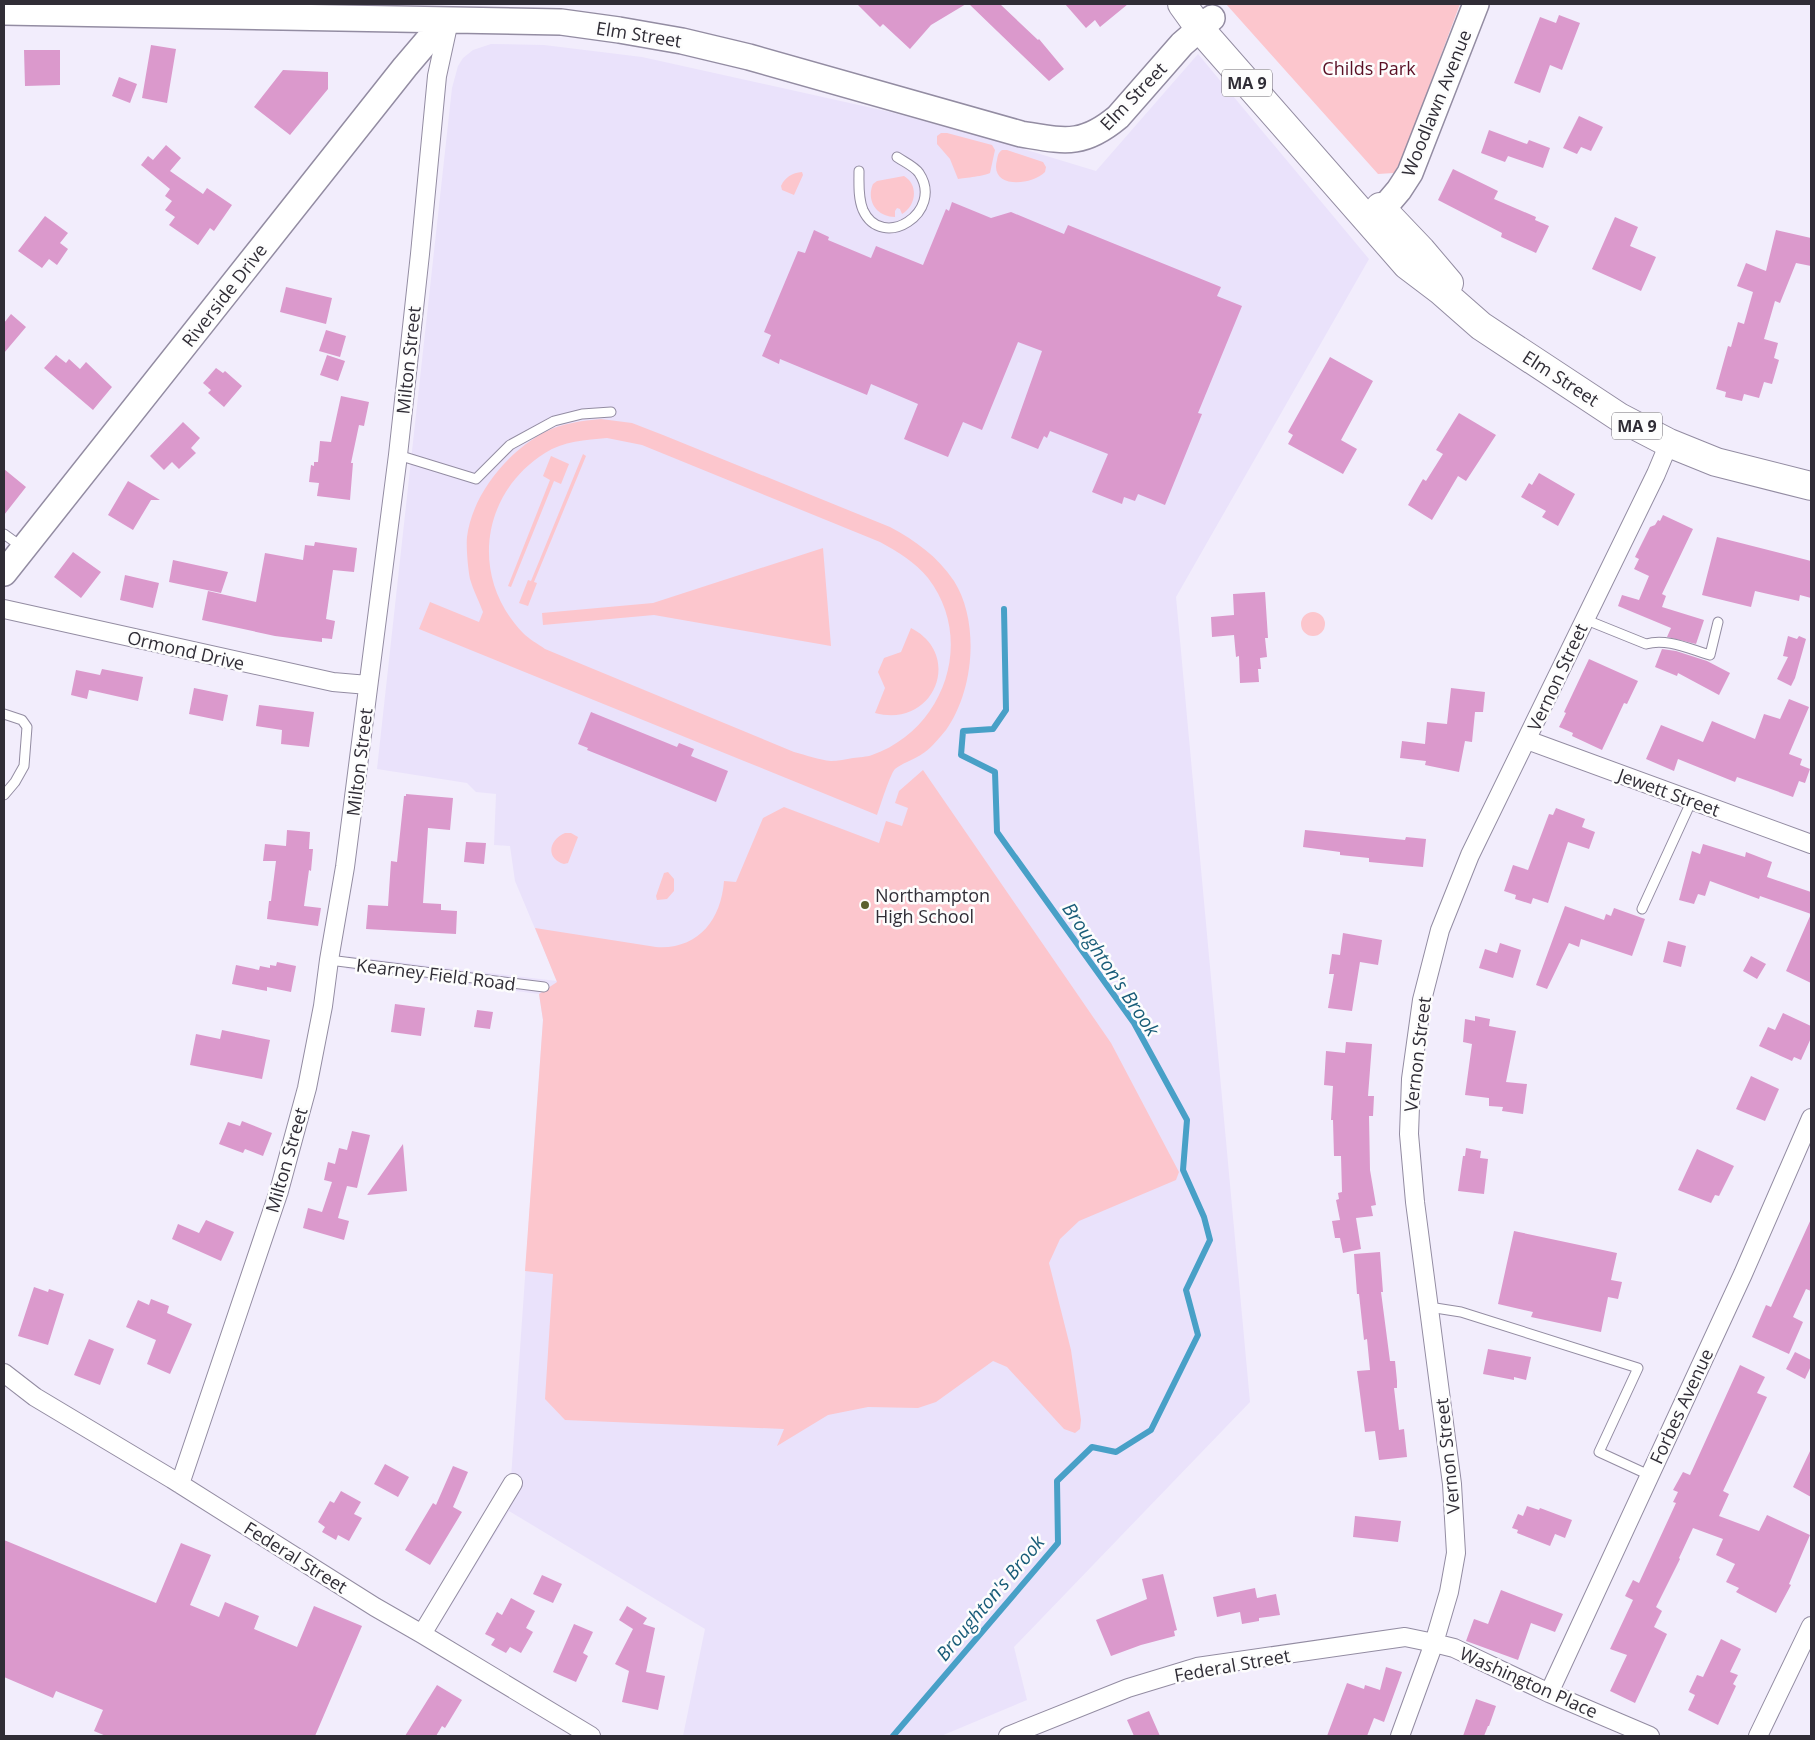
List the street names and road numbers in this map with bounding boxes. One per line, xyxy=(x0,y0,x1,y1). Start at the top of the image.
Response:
street label: Elm Street xyxy=(595,15,683,53)
street label: Woodlawn Avenue xyxy=(1396,26,1476,180)
street label: Elm Street xyxy=(1094,57,1172,135)
road number: MA 9 xyxy=(1222,70,1272,96)
street label: Riverside Drive xyxy=(176,238,272,352)
street label: Milton Street xyxy=(390,305,426,415)
street label: Elm Street xyxy=(1518,344,1604,412)
road number: MA 9 xyxy=(1612,412,1662,440)
street label: Vernon Street xyxy=(1522,619,1592,735)
street label: Ormond Drive xyxy=(125,625,247,675)
street label: Milton Street xyxy=(340,707,378,817)
street label: Jewett Street xyxy=(1613,762,1723,822)
street label: Kearney Field Road xyxy=(355,952,517,996)
street label: Vernon Street xyxy=(1398,995,1436,1113)
street label: Milton Street xyxy=(260,1105,312,1215)
street label: Forbes Avenue xyxy=(1644,1345,1718,1467)
street label: Vernon Street xyxy=(1429,1397,1465,1515)
street label: Federal Street xyxy=(240,1516,352,1598)
street label: Washington Place xyxy=(1456,1641,1602,1723)
street label: Federal Street xyxy=(1172,1643,1292,1687)

